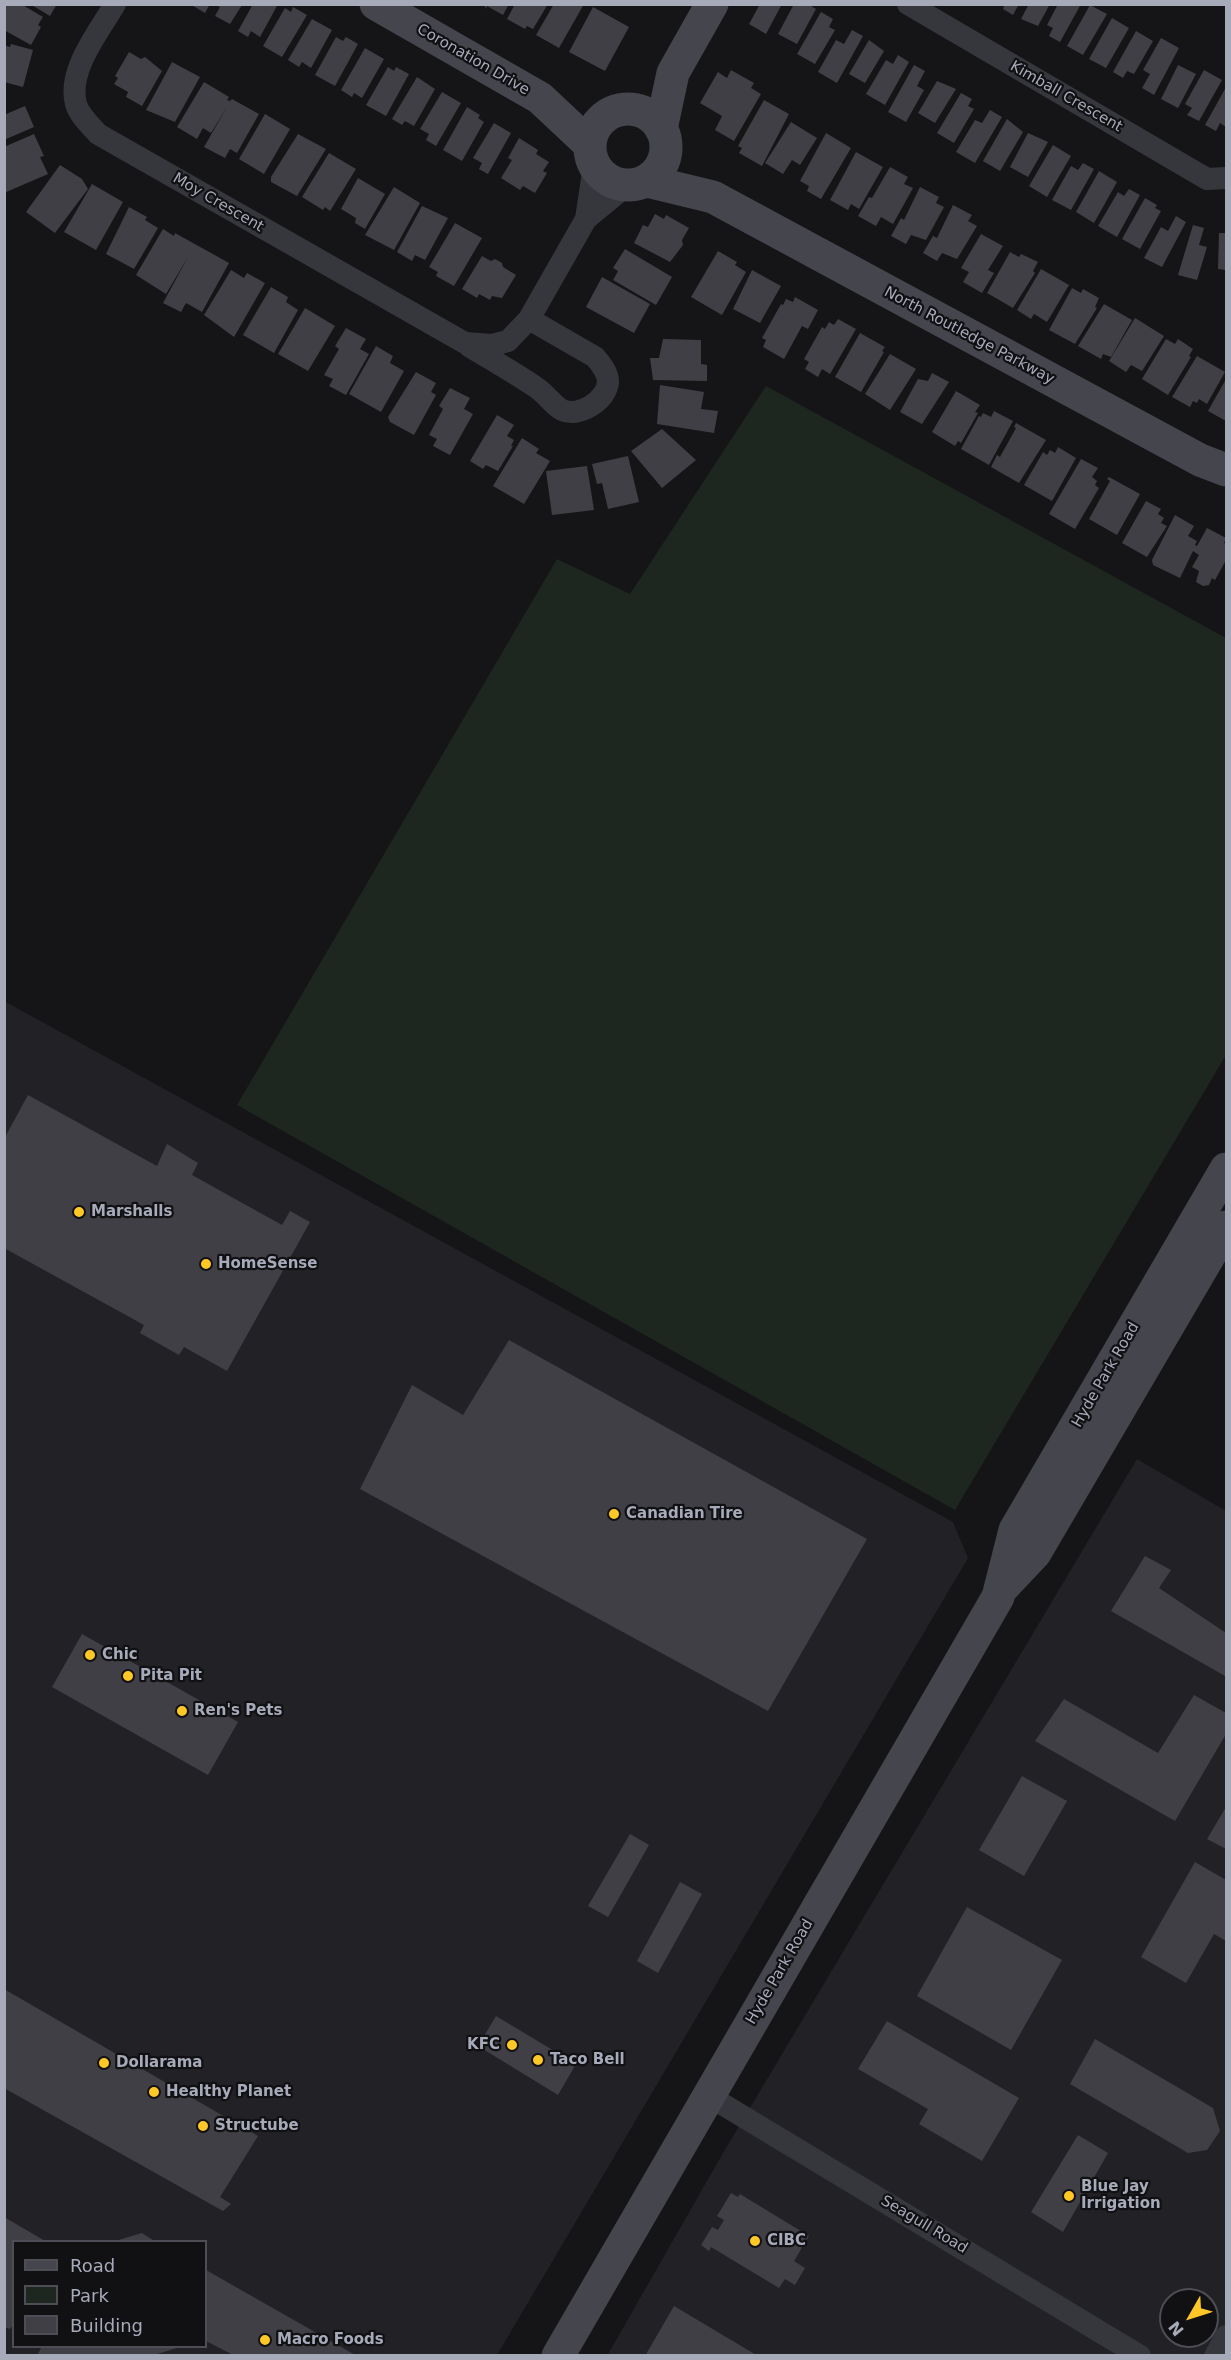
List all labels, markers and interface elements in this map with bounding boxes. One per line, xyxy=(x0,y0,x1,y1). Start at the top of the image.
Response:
street label: Coronation Drive xyxy=(414,20,532,100)
street label: Kimball Crescent xyxy=(1007,58,1125,136)
street label: Moy Crescent xyxy=(169,170,267,236)
street label: North Routledge Parkway xyxy=(881,283,1057,389)
place label: Marshalls xyxy=(91,1203,172,1221)
marker: Marshalls xyxy=(72,1205,86,1219)
place label: HomeSense xyxy=(218,1255,317,1273)
marker: HomeSense xyxy=(199,1257,213,1271)
street label: Hyde Park Road xyxy=(1069,1319,1143,1431)
place label: Canadian Tire xyxy=(626,1505,743,1523)
marker: Canadian Tire xyxy=(607,1507,621,1521)
place label: Chic xyxy=(102,1646,138,1664)
marker: Chic xyxy=(83,1648,97,1662)
place label: Pita Pit xyxy=(140,1667,202,1685)
marker: Pita Pit xyxy=(121,1669,135,1683)
place label: Ren's Pets xyxy=(194,1702,282,1720)
marker: Ren's Pets xyxy=(175,1704,189,1718)
street label: Hyde Park Road xyxy=(743,1916,817,2028)
place label: KFC xyxy=(467,2036,500,2054)
marker: KFC xyxy=(505,2038,519,2052)
place label: Taco Bell xyxy=(550,2051,625,2069)
marker: Taco Bell xyxy=(531,2053,545,2067)
place label: Dollarama xyxy=(116,2054,202,2072)
marker: Dollarama xyxy=(97,2056,111,2070)
place label: Healthy Planet xyxy=(166,2083,291,2101)
marker: Healthy Planet xyxy=(147,2085,161,2099)
place label: Structube xyxy=(215,2117,299,2135)
marker: Structube xyxy=(196,2119,210,2133)
place label: Blue Jay Irrigation xyxy=(1081,2178,1161,2213)
marker: Blue Jay Irrigation xyxy=(1062,2189,1076,2203)
street label: Seagull Road xyxy=(877,2192,971,2258)
place label: CIBC xyxy=(767,2232,806,2250)
marker: CIBC xyxy=(748,2234,762,2248)
legend xyxy=(12,2240,207,2348)
text: Road xyxy=(70,2255,115,2276)
text: Park xyxy=(70,2285,109,2306)
north arrow xyxy=(1159,2288,1219,2348)
text: Building xyxy=(70,2315,143,2336)
text: N xyxy=(1165,2317,1188,2340)
place label: Macro Foods xyxy=(277,2331,384,2349)
marker: Macro Foods xyxy=(258,2333,272,2347)

